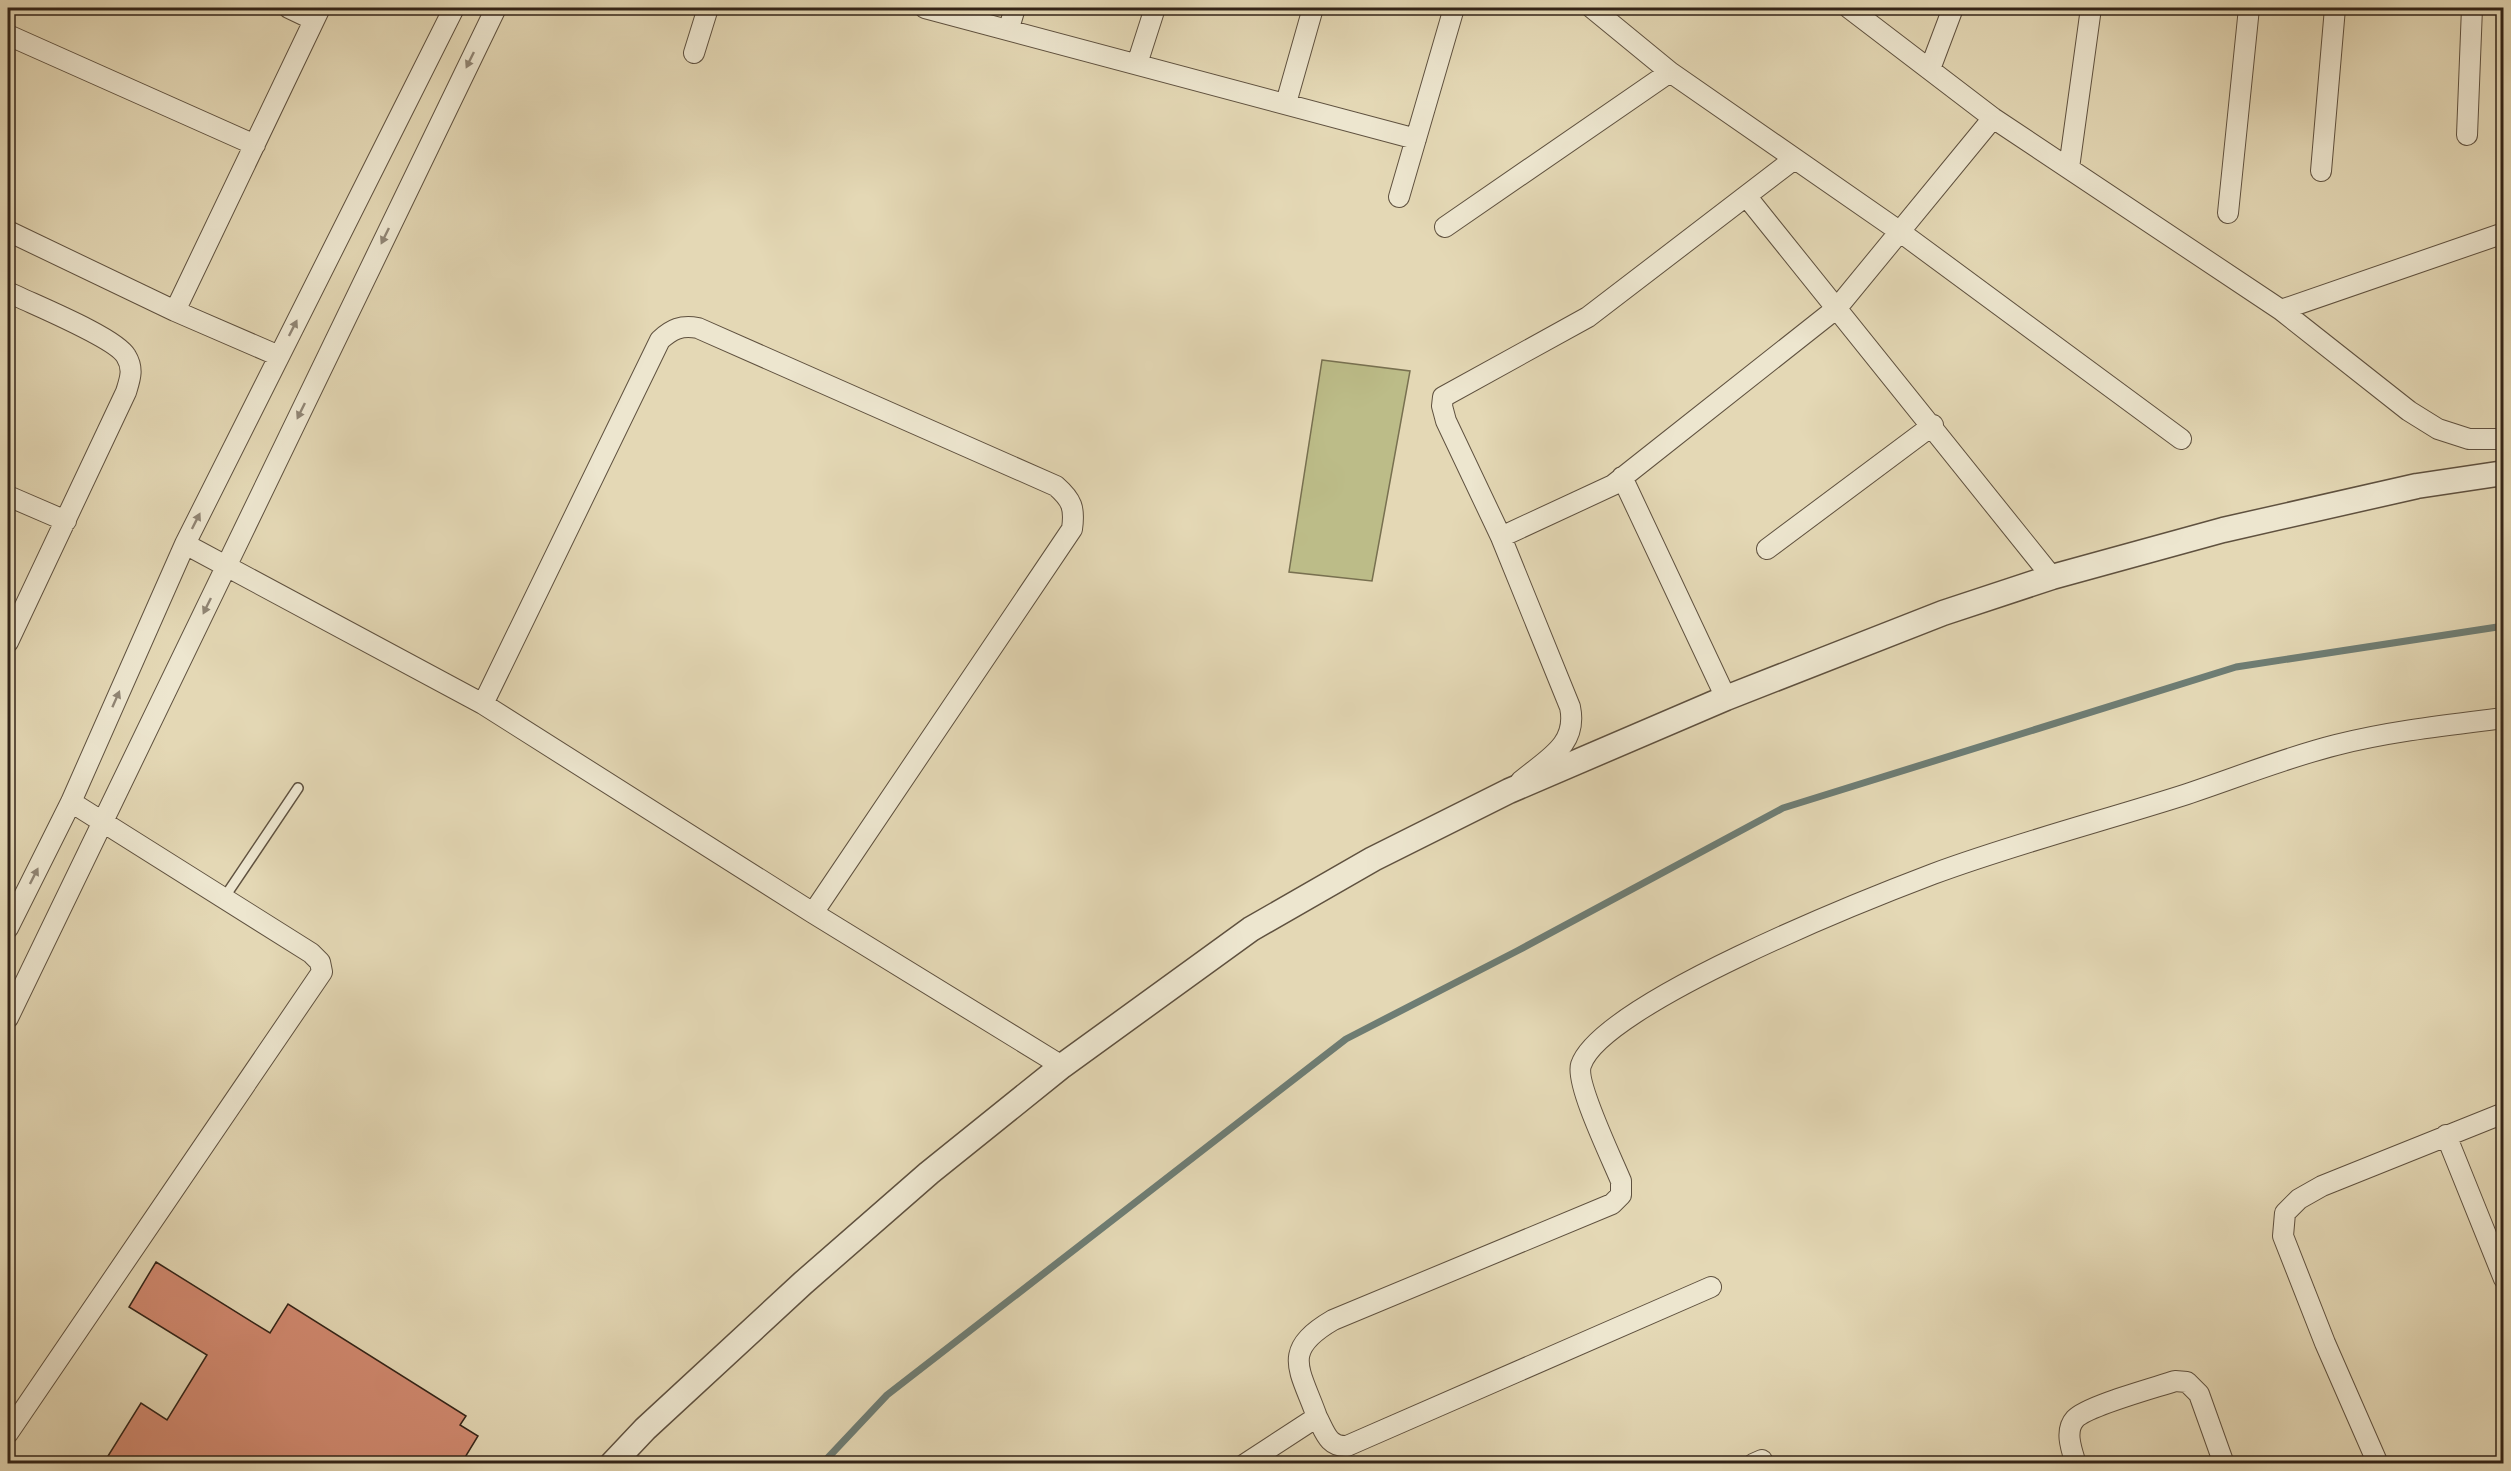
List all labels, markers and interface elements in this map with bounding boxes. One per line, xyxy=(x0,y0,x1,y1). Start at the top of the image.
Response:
one-way arrow xyxy=(466,51,476,69)
one-way arrow xyxy=(381,227,390,244)
one-way arrow xyxy=(288,320,298,337)
one-way arrow xyxy=(296,403,305,420)
one-way arrow xyxy=(192,513,201,530)
one-way arrow xyxy=(202,597,211,614)
one-way arrow xyxy=(112,691,121,708)
one-way arrow xyxy=(29,867,38,884)

